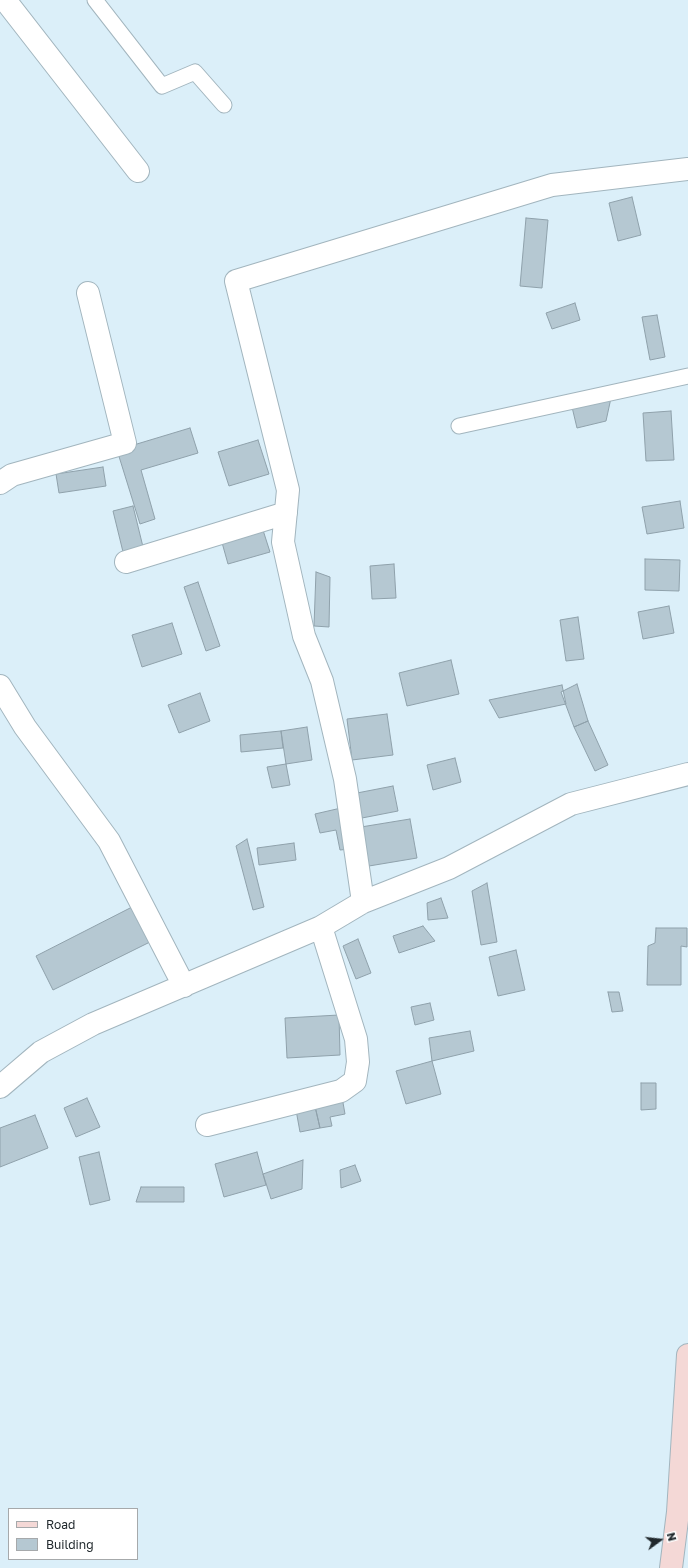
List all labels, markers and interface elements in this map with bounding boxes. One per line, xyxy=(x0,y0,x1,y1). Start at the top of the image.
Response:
legend xyxy=(8,1508,138,1560)
text: Road xyxy=(46,1517,75,1532)
north arrow xyxy=(640,1520,680,1560)
text: N xyxy=(665,1531,679,1542)
text: Building xyxy=(46,1537,94,1552)

